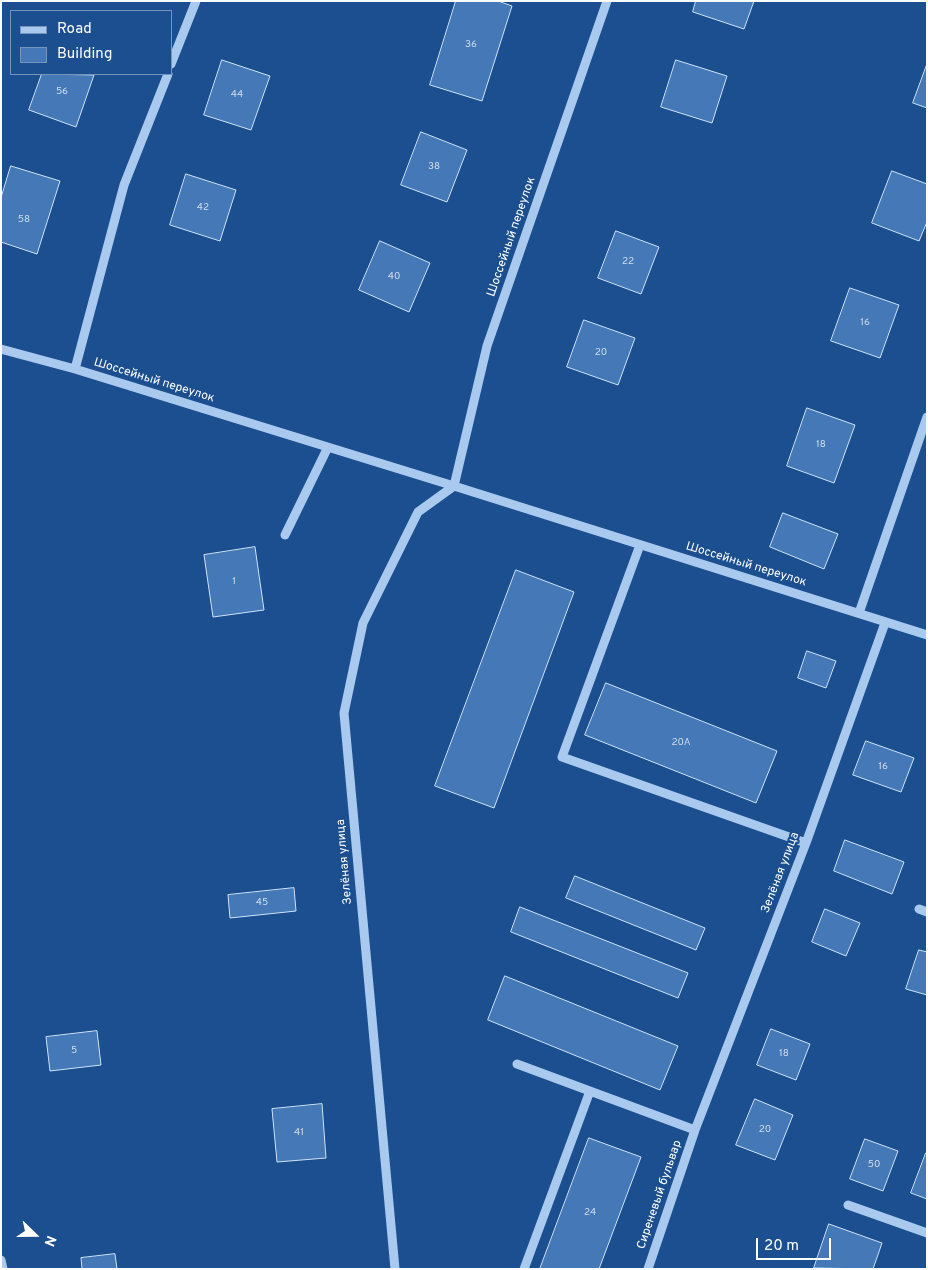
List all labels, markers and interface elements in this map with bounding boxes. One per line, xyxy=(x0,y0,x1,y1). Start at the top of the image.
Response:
legend xyxy=(10,10,172,75)
text: Road xyxy=(57,20,92,39)
house number: 36 xyxy=(465,39,477,51)
text: Building xyxy=(57,45,112,64)
house number: 56 xyxy=(56,86,68,98)
house number: 44 xyxy=(231,89,243,101)
house number: 38 xyxy=(428,161,440,173)
street label: Шоссейный переулок xyxy=(485,175,539,299)
house number: 42 xyxy=(197,202,209,214)
house number: 58 xyxy=(18,214,30,226)
house number: 22 xyxy=(622,256,634,268)
house number: 40 xyxy=(388,271,400,283)
house number: 16 xyxy=(860,317,870,329)
house number: 20 xyxy=(595,347,607,359)
street label: Шоссейный переулок xyxy=(92,356,216,406)
house number: 18 xyxy=(816,439,826,451)
street label: Шоссейный переулок xyxy=(684,540,808,590)
house number: 1 xyxy=(232,576,236,588)
house number: 20А xyxy=(671,737,691,749)
house number: 16 xyxy=(878,761,888,773)
street label: Зелёная улица xyxy=(334,819,356,905)
street label: Зелёная улица xyxy=(759,830,803,916)
house number: 45 xyxy=(256,897,268,909)
house number: 5 xyxy=(71,1045,77,1057)
house number: 18 xyxy=(779,1048,789,1060)
house number: 20 xyxy=(759,1124,771,1136)
house number: 41 xyxy=(294,1127,304,1139)
street label: Сиреневый бульвар xyxy=(635,1139,685,1251)
house number: 50 xyxy=(868,1159,880,1171)
house number: 24 xyxy=(584,1207,596,1219)
north arrow xyxy=(10,1210,60,1260)
scale bar xyxy=(758,1228,833,1260)
text: N xyxy=(40,1233,59,1249)
text: 20 m xyxy=(764,1237,799,1256)

